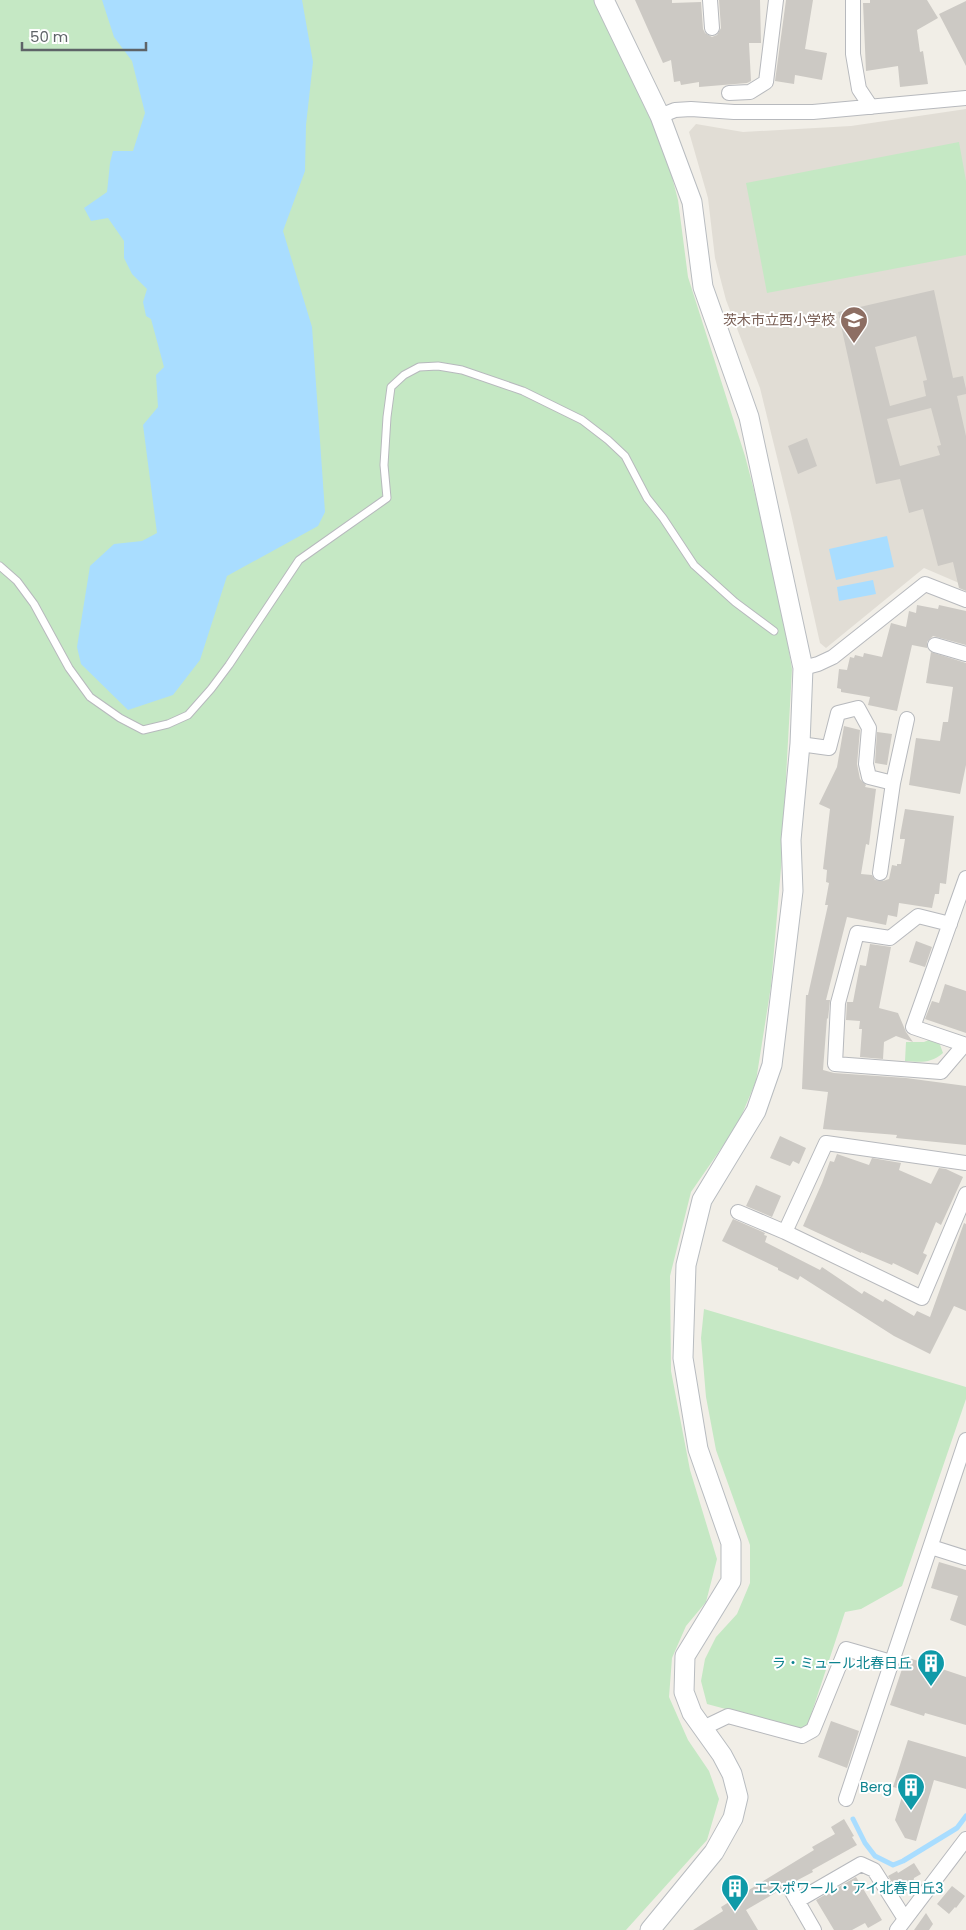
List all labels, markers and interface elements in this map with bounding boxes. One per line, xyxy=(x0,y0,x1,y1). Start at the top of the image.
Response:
scale bar xyxy=(22,20,146,52)
text: 50 m xyxy=(30,26,68,47)
school or university icon: 茨木市立西小学校 xyxy=(839,305,869,344)
place label: 茨木市立西小学校 xyxy=(723,310,835,330)
building icon: ラ・ミュール北春日丘 xyxy=(916,1648,946,1687)
place label: ラ・ミュール北春日丘 xyxy=(772,1653,912,1673)
building icon: Berg xyxy=(896,1772,926,1811)
place label: Berg xyxy=(860,1777,892,1797)
building icon: エスポワール・アイ北春日丘3 xyxy=(720,1873,750,1912)
place label: エスポワール・アイ北春日丘3 xyxy=(754,1878,944,1898)

